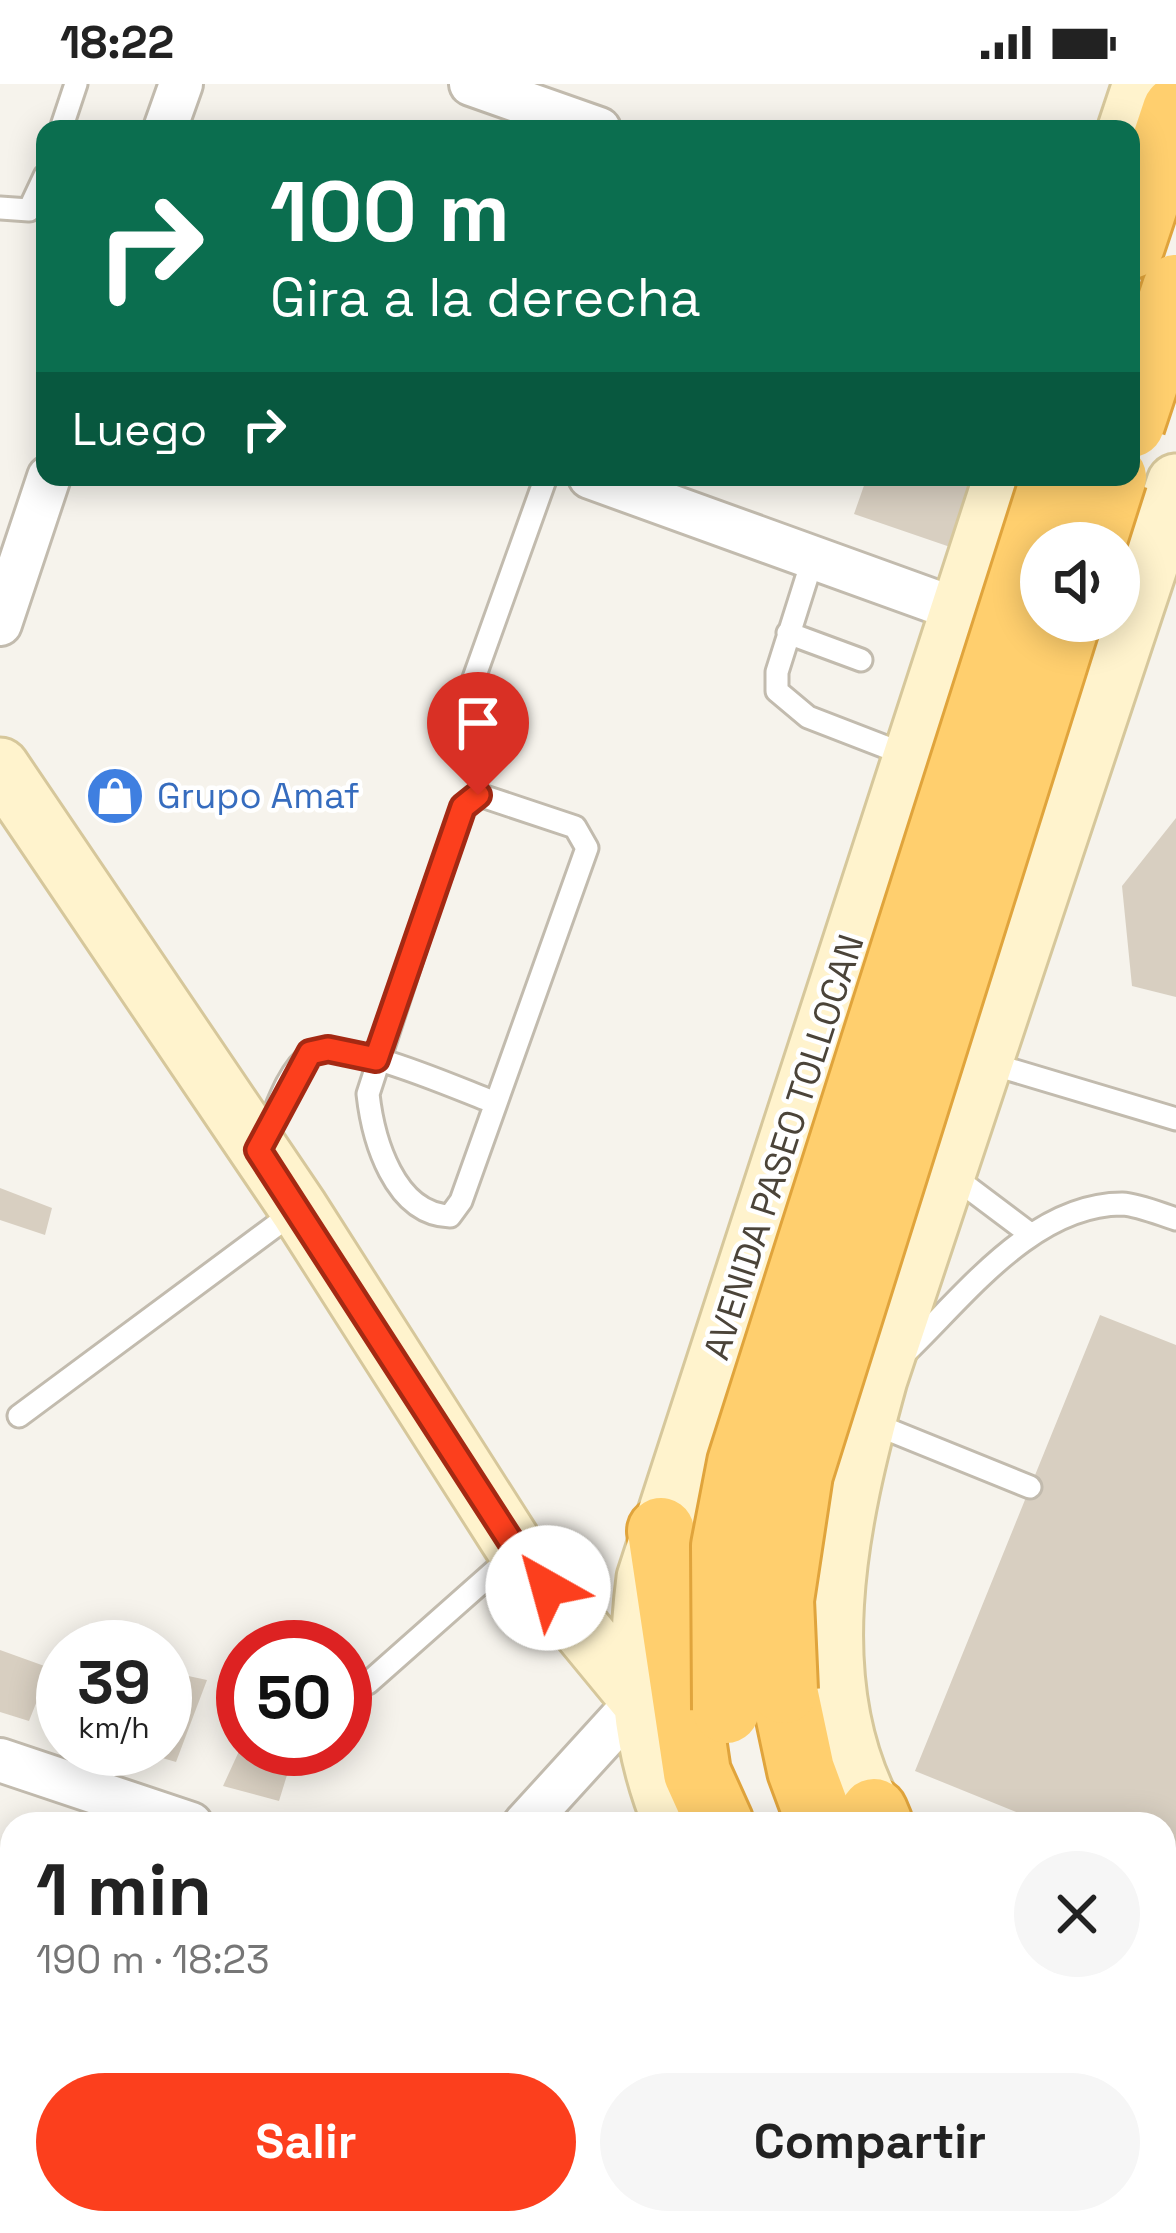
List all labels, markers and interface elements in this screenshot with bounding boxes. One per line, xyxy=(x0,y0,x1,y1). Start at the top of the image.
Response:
text: 18:22 xyxy=(60,14,174,71)
text: 100 m xyxy=(270,158,510,266)
icon: right xyxy=(72,168,228,324)
text: Gira a la derecha xyxy=(270,263,701,332)
icon: right xyxy=(231,396,297,462)
text: Luego xyxy=(72,401,207,458)
map controls xyxy=(1020,522,1140,642)
button: sound xyxy=(1020,522,1140,642)
pin xyxy=(427,672,529,795)
icon: arrive xyxy=(445,690,511,756)
shop icon: Grupo Amaf xyxy=(84,765,146,827)
place label: Grupo Amaf xyxy=(157,773,360,819)
street label: AVENIDA PASEO TOLLOCAN xyxy=(693,929,875,1365)
position arrow xyxy=(485,1525,611,1651)
speed limit sign: 50 xyxy=(216,1620,372,1776)
text: 39 xyxy=(77,1644,151,1721)
text: km/h xyxy=(78,1708,150,1747)
text: 1 min xyxy=(36,1844,212,1936)
button: close xyxy=(1014,1851,1140,1977)
text: 190 m · 18:23 xyxy=(36,1935,269,1984)
button: Salir xyxy=(36,2073,576,2211)
button: Compartir xyxy=(600,2073,1140,2211)

